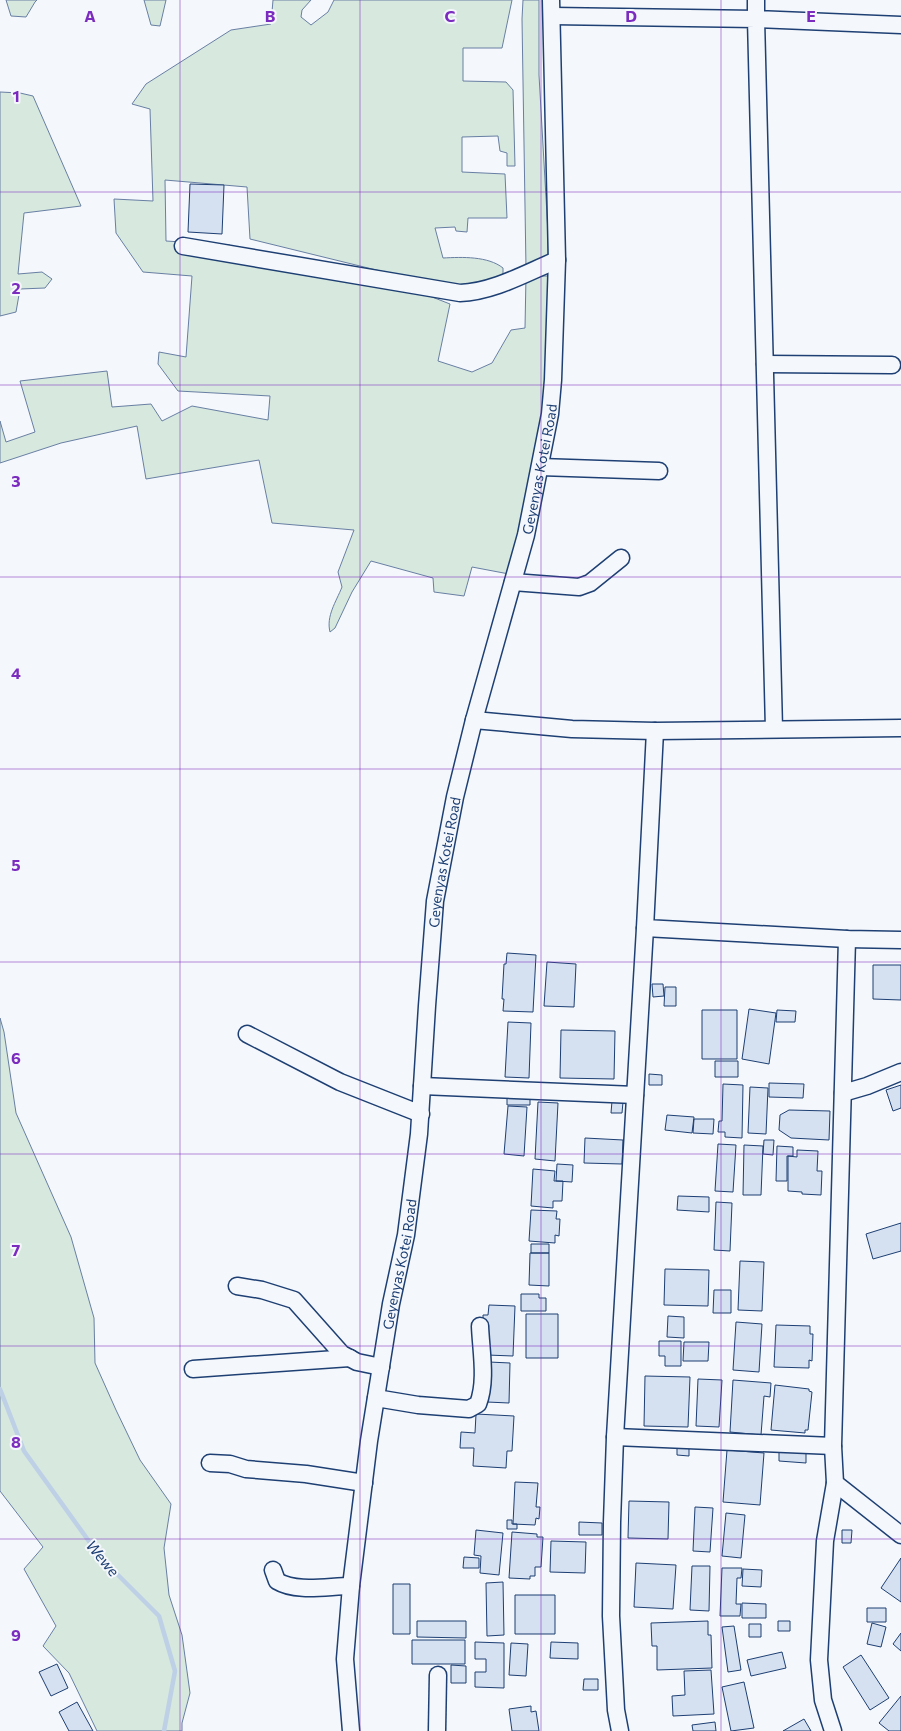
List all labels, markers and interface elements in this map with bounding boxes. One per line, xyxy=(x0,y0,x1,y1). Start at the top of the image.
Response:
text: A xyxy=(84,6,96,25)
text: B xyxy=(265,6,276,25)
text: C xyxy=(445,6,456,25)
text: D xyxy=(625,6,637,25)
text: E xyxy=(806,6,816,25)
text: 1 xyxy=(12,86,20,105)
text: 2 xyxy=(11,278,21,297)
street label: Geyenyas Kotei Road xyxy=(518,403,559,536)
text: 3 xyxy=(11,471,21,490)
text: 4 xyxy=(11,663,21,682)
street label: Geyenyas Kotei Road xyxy=(425,795,463,928)
text: 5 xyxy=(11,855,21,874)
text: 6 xyxy=(11,1048,21,1067)
street label: Geyenyas Kotei Road xyxy=(379,1198,419,1331)
text: 7 xyxy=(12,1240,21,1259)
text: 8 xyxy=(11,1432,21,1451)
water label: Wewe xyxy=(83,1536,123,1580)
text: 9 xyxy=(11,1625,21,1644)

